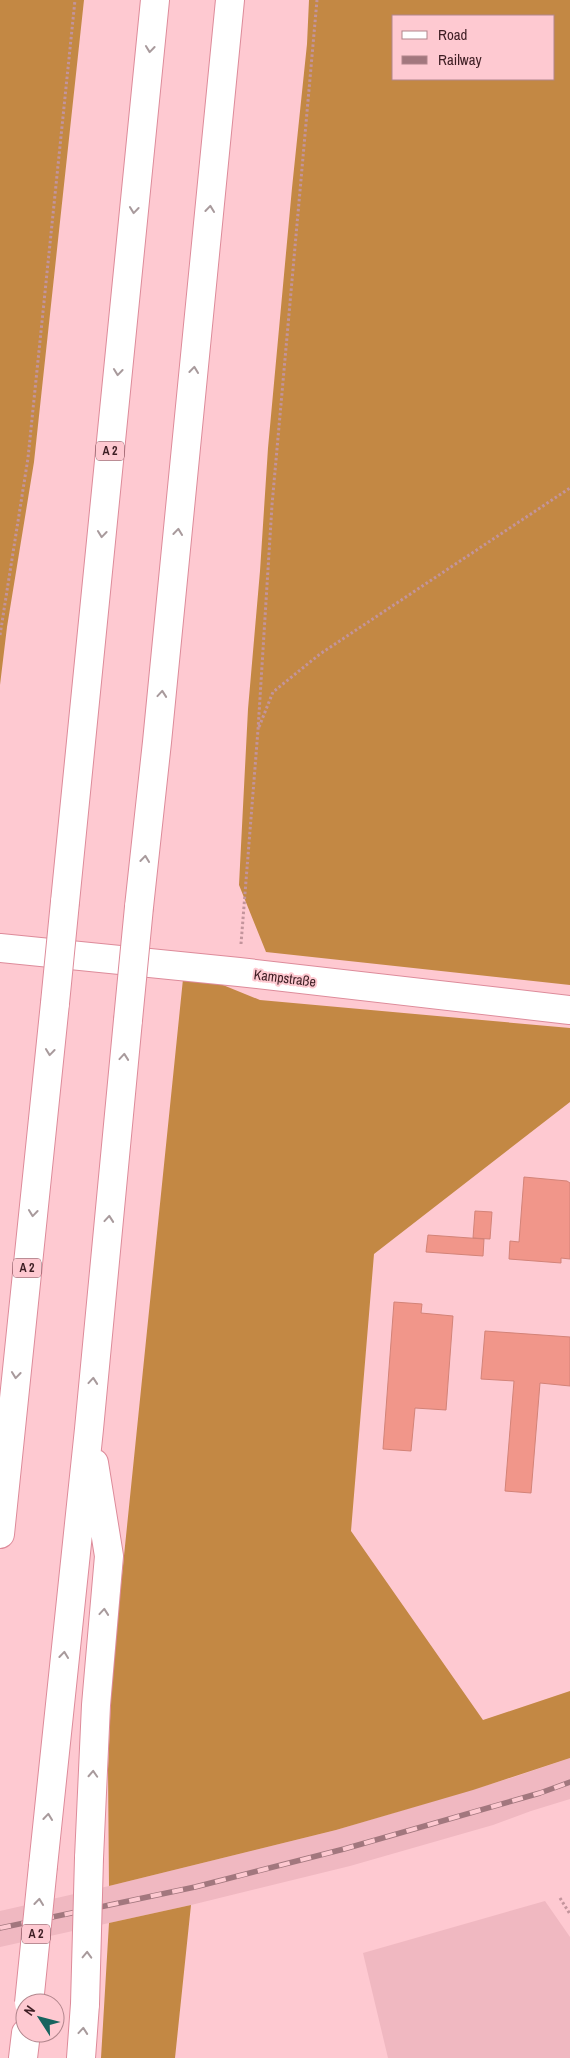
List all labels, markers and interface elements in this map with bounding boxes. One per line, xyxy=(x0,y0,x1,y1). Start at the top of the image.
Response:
legend xyxy=(392,15,555,80)
text: Road xyxy=(438,24,467,45)
one-way arrow xyxy=(145,45,156,53)
text: Railway xyxy=(438,49,483,70)
one-way arrow xyxy=(204,204,215,212)
one-way arrow xyxy=(129,206,140,214)
one-way arrow xyxy=(188,366,199,374)
one-way arrow xyxy=(113,368,124,376)
road number: A 2 xyxy=(96,442,124,461)
one-way arrow xyxy=(172,528,183,536)
one-way arrow xyxy=(97,530,108,538)
one-way arrow xyxy=(156,689,167,697)
one-way arrow xyxy=(139,855,150,863)
street label: Kampstraße xyxy=(253,965,317,991)
one-way arrow xyxy=(45,1048,56,1056)
one-way arrow xyxy=(119,1053,130,1061)
one-way arrow xyxy=(28,1210,39,1218)
one-way arrow xyxy=(103,1215,114,1223)
road number: A 2 xyxy=(13,1258,41,1278)
one-way arrow xyxy=(11,1371,22,1379)
one-way arrow xyxy=(88,1376,99,1384)
one-way arrow xyxy=(99,1608,110,1616)
one-way arrow xyxy=(58,1651,69,1659)
one-way arrow xyxy=(88,1770,98,1778)
one-way arrow xyxy=(42,1813,53,1821)
one-way arrow xyxy=(33,1898,44,1906)
road number: A 2 xyxy=(22,1925,50,1944)
one-way arrow xyxy=(81,1951,92,1959)
north arrow xyxy=(15,1993,65,2043)
text: N xyxy=(20,2002,39,2019)
one-way arrow xyxy=(77,2027,88,2035)

